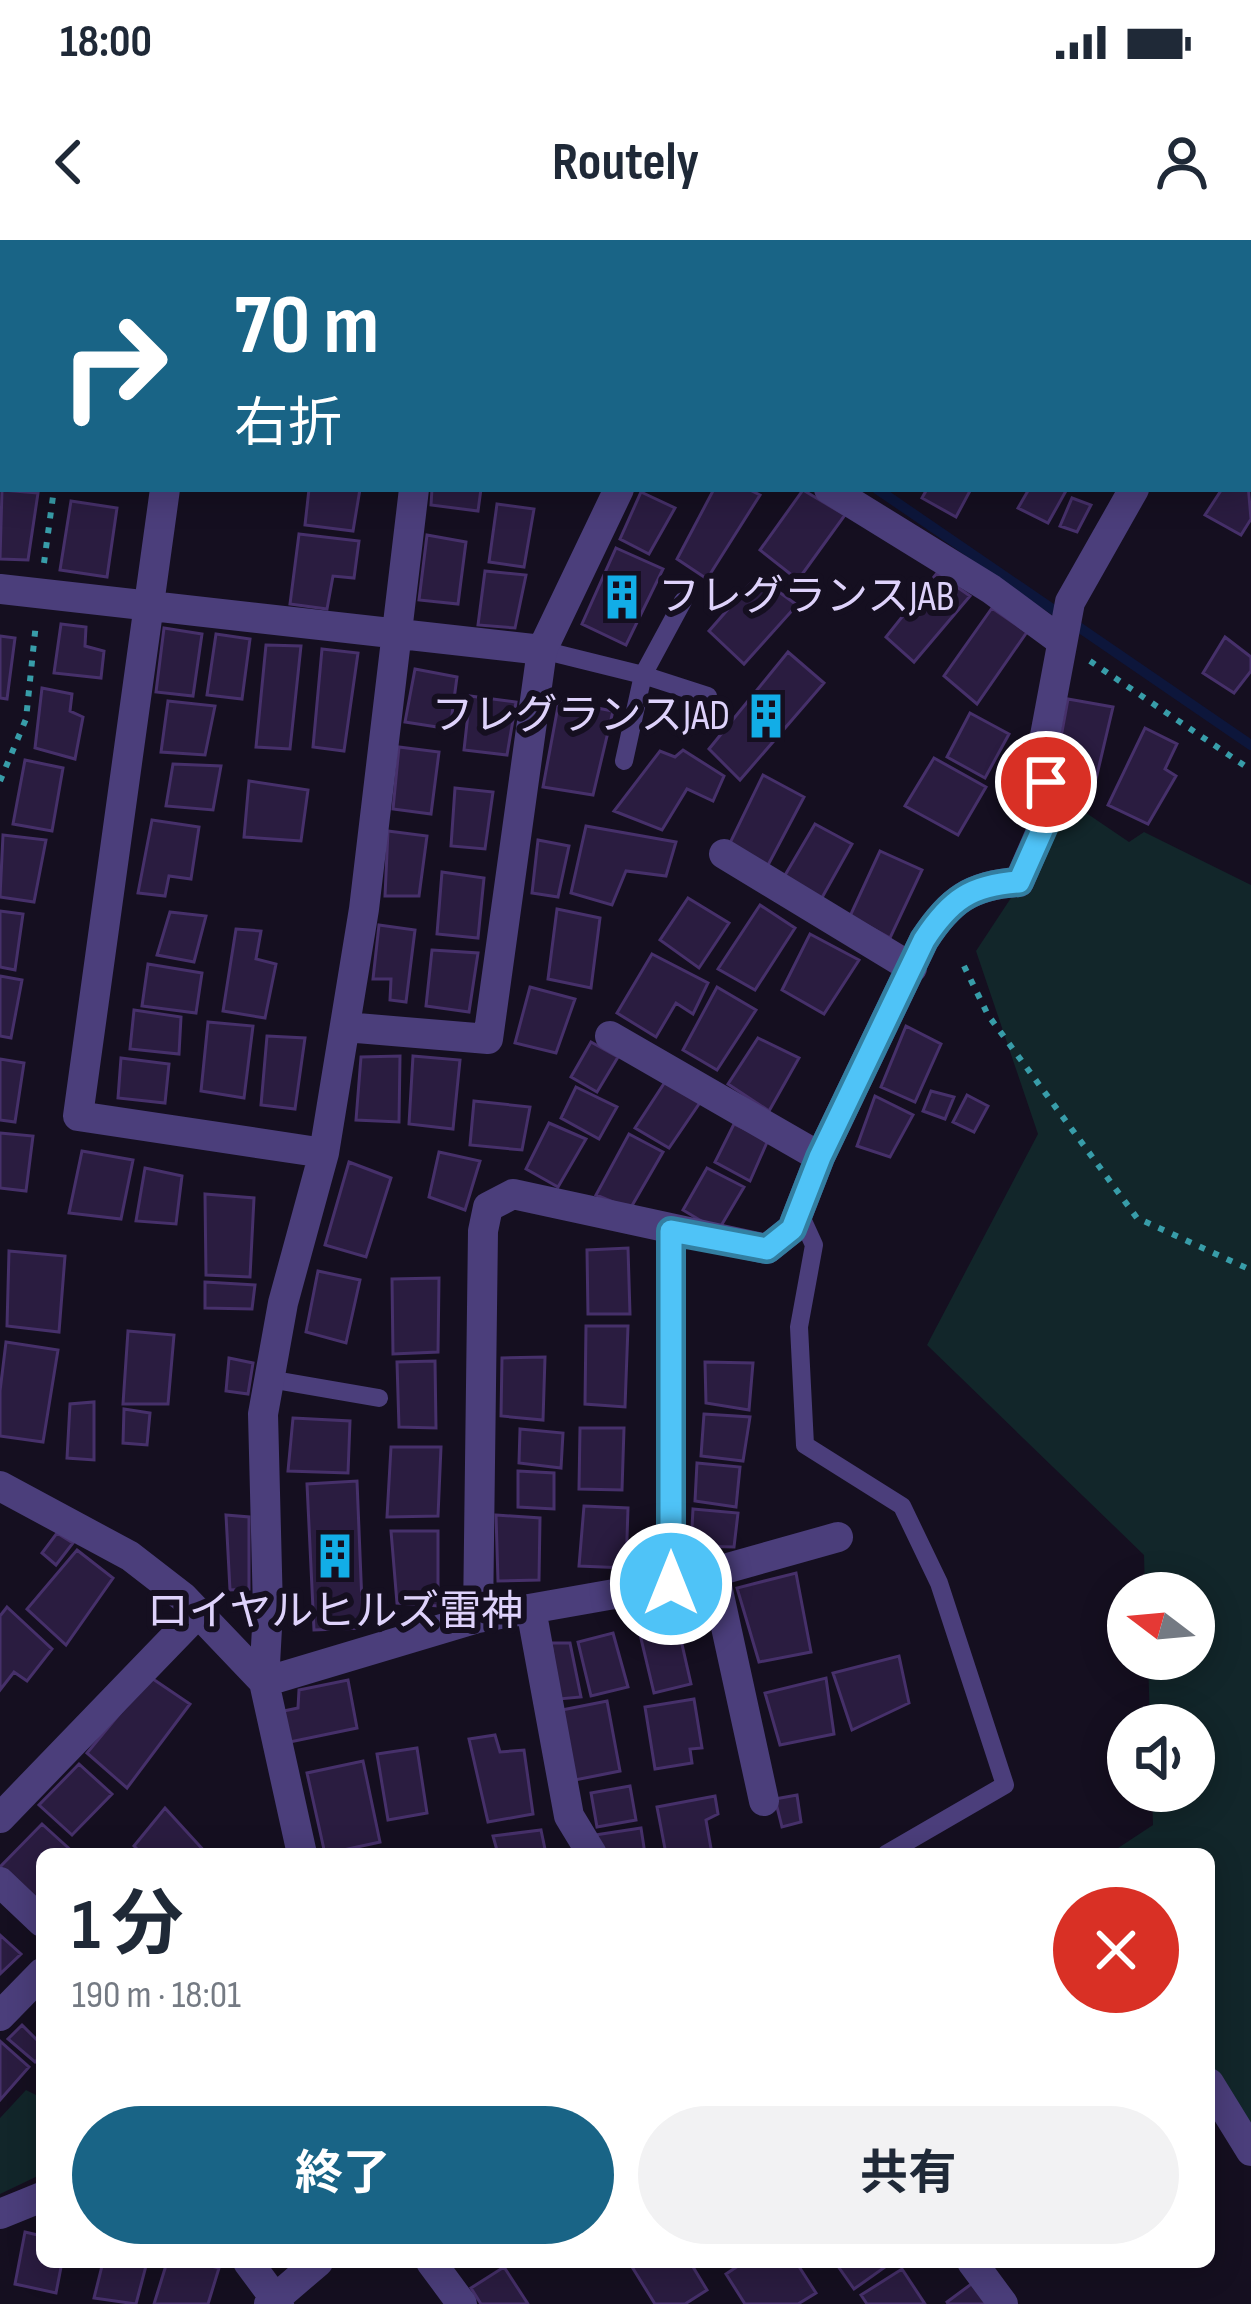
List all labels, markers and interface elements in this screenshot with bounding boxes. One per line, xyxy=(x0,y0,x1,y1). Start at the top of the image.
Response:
text: 18:00 xyxy=(60,15,152,70)
icon: back xyxy=(36,129,102,195)
icon: person xyxy=(1149,129,1215,195)
text: Routely xyxy=(552,130,699,195)
text: 70 m xyxy=(234,276,379,377)
icon: right xyxy=(36,288,192,444)
text: 右折 xyxy=(234,392,342,457)
building icon: フレグランスJAB xyxy=(597,572,647,622)
place label: フレグランスJAB xyxy=(658,572,954,623)
place label: フレグランスJAD xyxy=(432,691,730,742)
building icon: フレグランスJAD xyxy=(741,691,791,741)
pin xyxy=(995,731,1097,833)
icon: arrive xyxy=(1013,749,1079,815)
position arrow xyxy=(608,1521,734,1647)
building icon: ロイヤルヒルズ雷神 xyxy=(310,1531,360,1581)
north arrow xyxy=(1107,1572,1215,1680)
map controls xyxy=(1107,1572,1215,1812)
place label: ロイヤルヒルズ雷神 xyxy=(147,1587,523,1638)
button: sound xyxy=(1107,1704,1215,1812)
text: 1 分 xyxy=(72,1883,183,1970)
button: close xyxy=(1053,1887,1179,2013)
text: 190 m · 18:01 xyxy=(72,1972,241,2019)
button: 終了 xyxy=(72,2106,614,2244)
button: 共有 xyxy=(638,2106,1179,2244)

